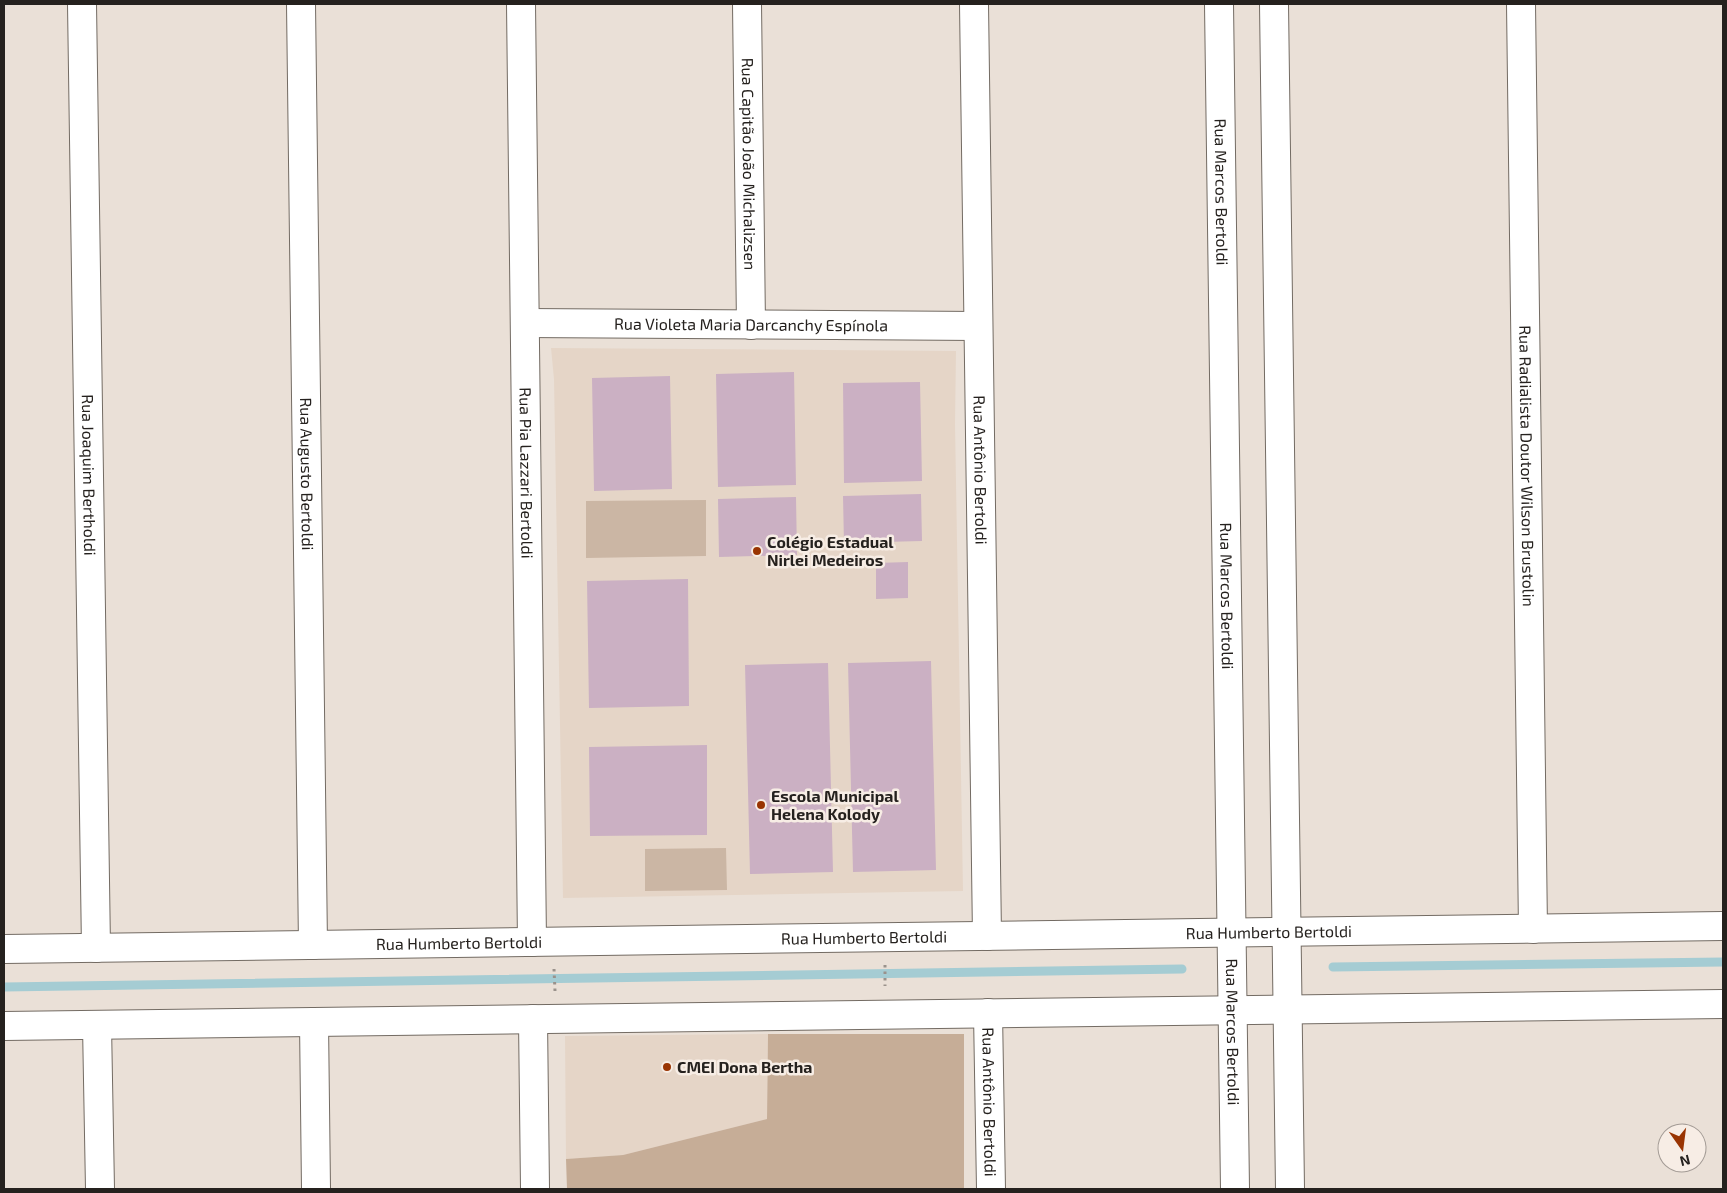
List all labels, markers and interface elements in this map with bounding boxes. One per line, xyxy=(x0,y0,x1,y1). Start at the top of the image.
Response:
street label: Rua Capitão João Michalizsen xyxy=(739,58,760,270)
street label: Rua Marcos Bertoldi xyxy=(1212,118,1233,266)
street label: Rua Violeta Maria Darcanchy Espínola xyxy=(614,314,888,334)
street label: Rua Radialista Doutor Wilson Brustolin xyxy=(1516,325,1539,607)
street label: Rua Pia Lazzari Bertoldi xyxy=(516,387,538,559)
street label: Rua Joaquim Bertholdi xyxy=(79,394,100,556)
street label: Rua Antônio Bertoldi xyxy=(970,395,992,545)
street label: Rua Augusto Bertoldi xyxy=(297,397,318,551)
street label: Rua Marcos Bertoldi xyxy=(1217,522,1238,670)
place label: Colégio Estadual Nirlei Medeiros xyxy=(767,532,894,569)
marker: Colégio Estadual Nirlei Medeiros xyxy=(751,545,763,557)
place label: Escola Municipal Helena Kolody xyxy=(771,786,899,824)
marker: Escola Municipal Helena Kolody xyxy=(755,799,767,811)
street label: Rua Humberto Bertoldi xyxy=(1186,921,1352,942)
street label: Rua Humberto Bertoldi xyxy=(781,926,947,948)
street label: Rua Humberto Bertoldi xyxy=(376,932,542,953)
street label: Rua Marcos Bertoldi xyxy=(1223,958,1244,1106)
street label: Rua Antônio Bertoldi xyxy=(979,1027,1001,1177)
place label: CMEI Dona Bertha xyxy=(677,1057,812,1076)
marker: CMEI Dona Bertha xyxy=(661,1061,673,1073)
north arrow xyxy=(1657,1123,1707,1173)
text: N xyxy=(1678,1152,1692,1171)

